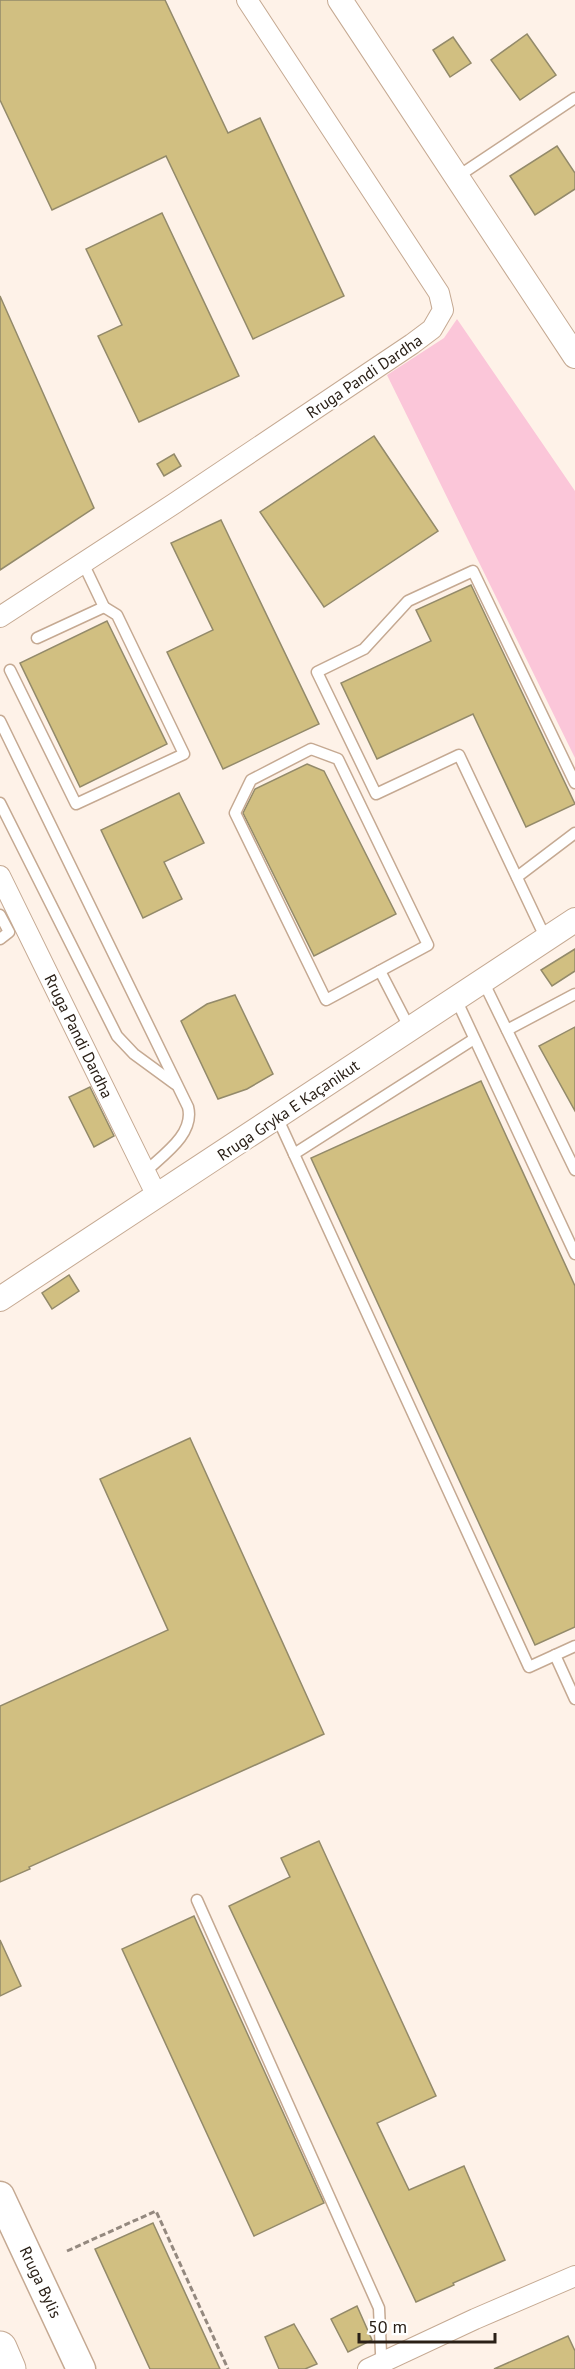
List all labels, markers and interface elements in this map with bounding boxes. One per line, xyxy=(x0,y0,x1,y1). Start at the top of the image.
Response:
street label: Rruga Pandi Dardha xyxy=(302,330,426,422)
street label: Rruga Pandi Dardha xyxy=(40,971,118,1101)
street label: Rruga Gryka E Kaçanikut xyxy=(213,1055,363,1165)
street label: Rruga Bylis xyxy=(16,2243,66,2321)
scale bar xyxy=(359,2306,496,2344)
text: 50 m xyxy=(368,2315,407,2338)

